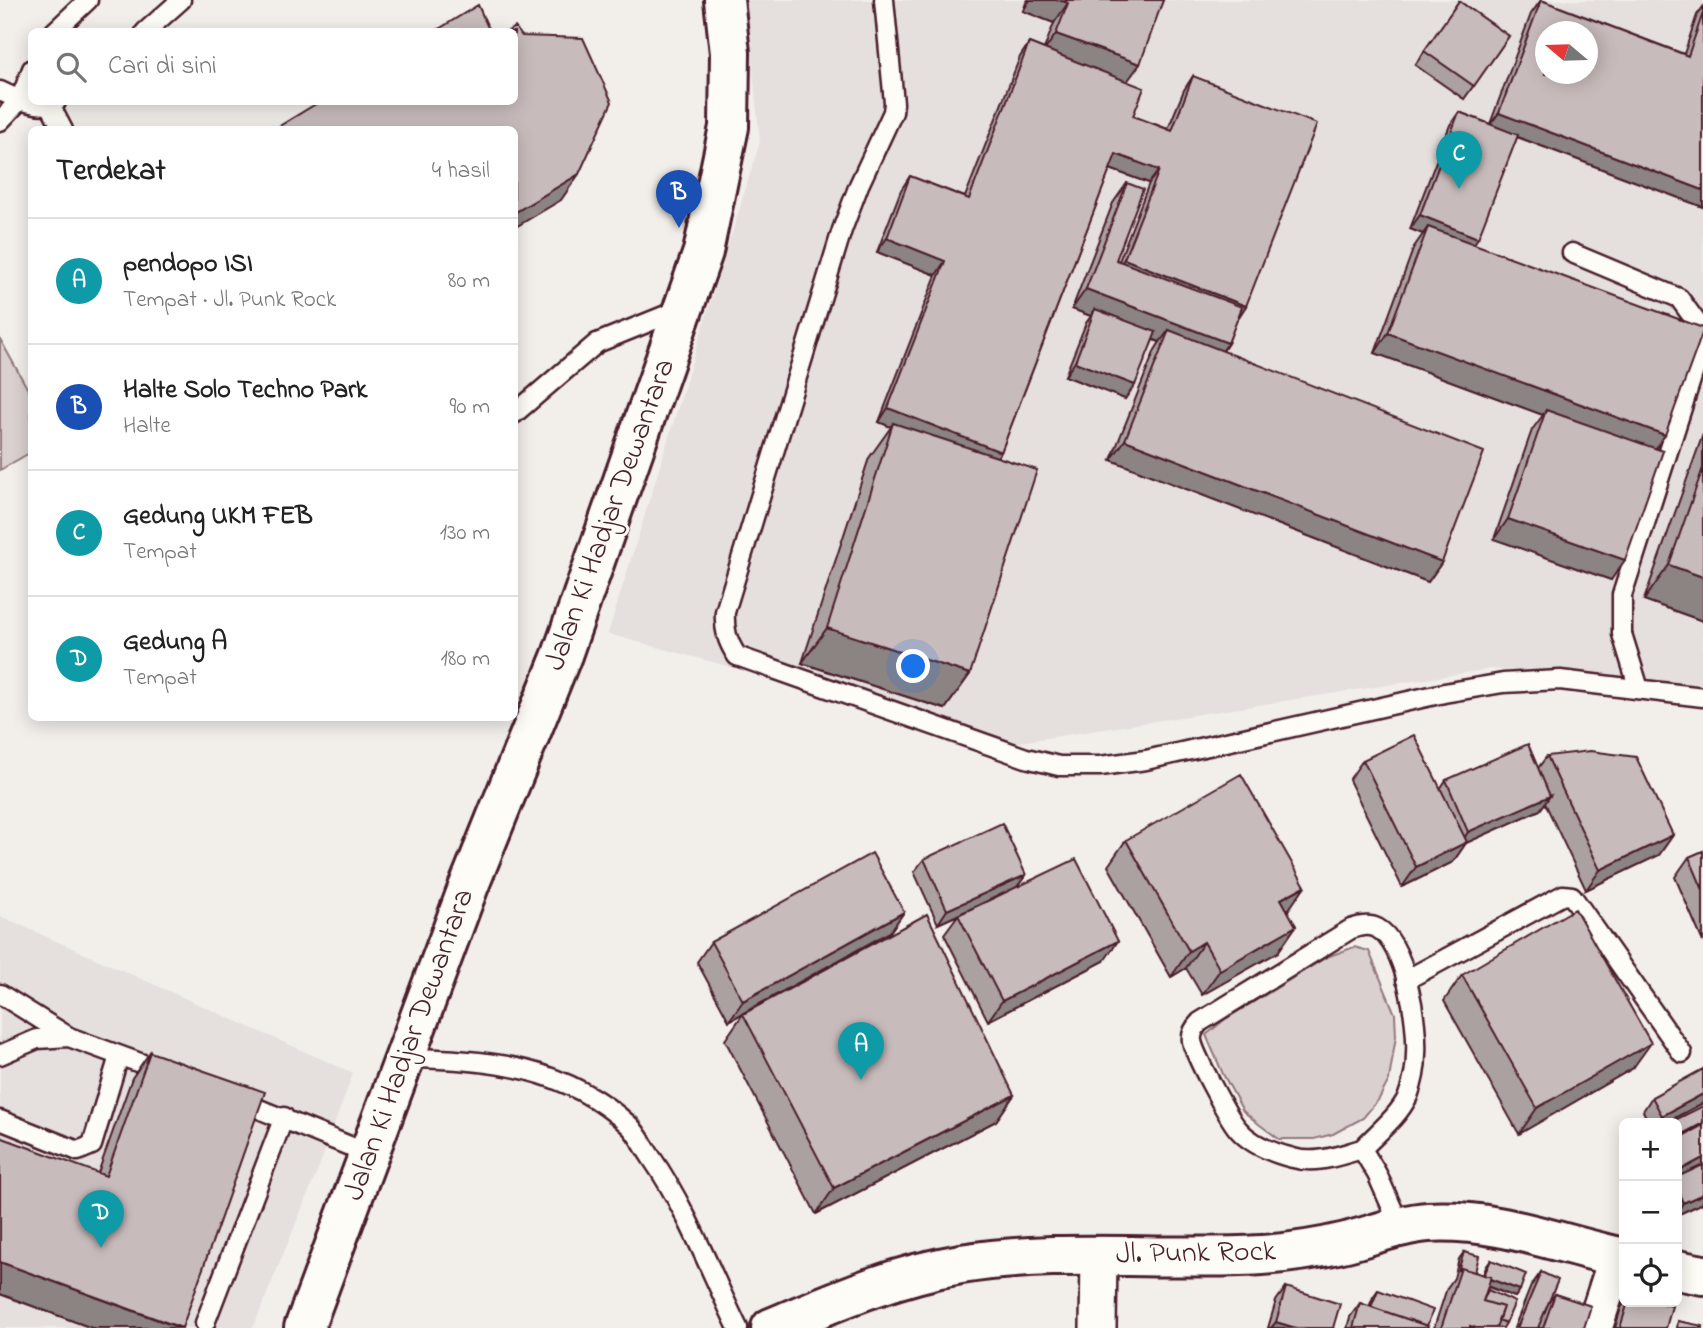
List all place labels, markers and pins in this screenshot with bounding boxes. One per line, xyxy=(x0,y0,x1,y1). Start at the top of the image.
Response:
pin: C xyxy=(1436,131,1482,189)
pin: B xyxy=(656,170,702,228)
pin: A xyxy=(838,1022,884,1080)
pin: D xyxy=(78,1190,124,1248)

